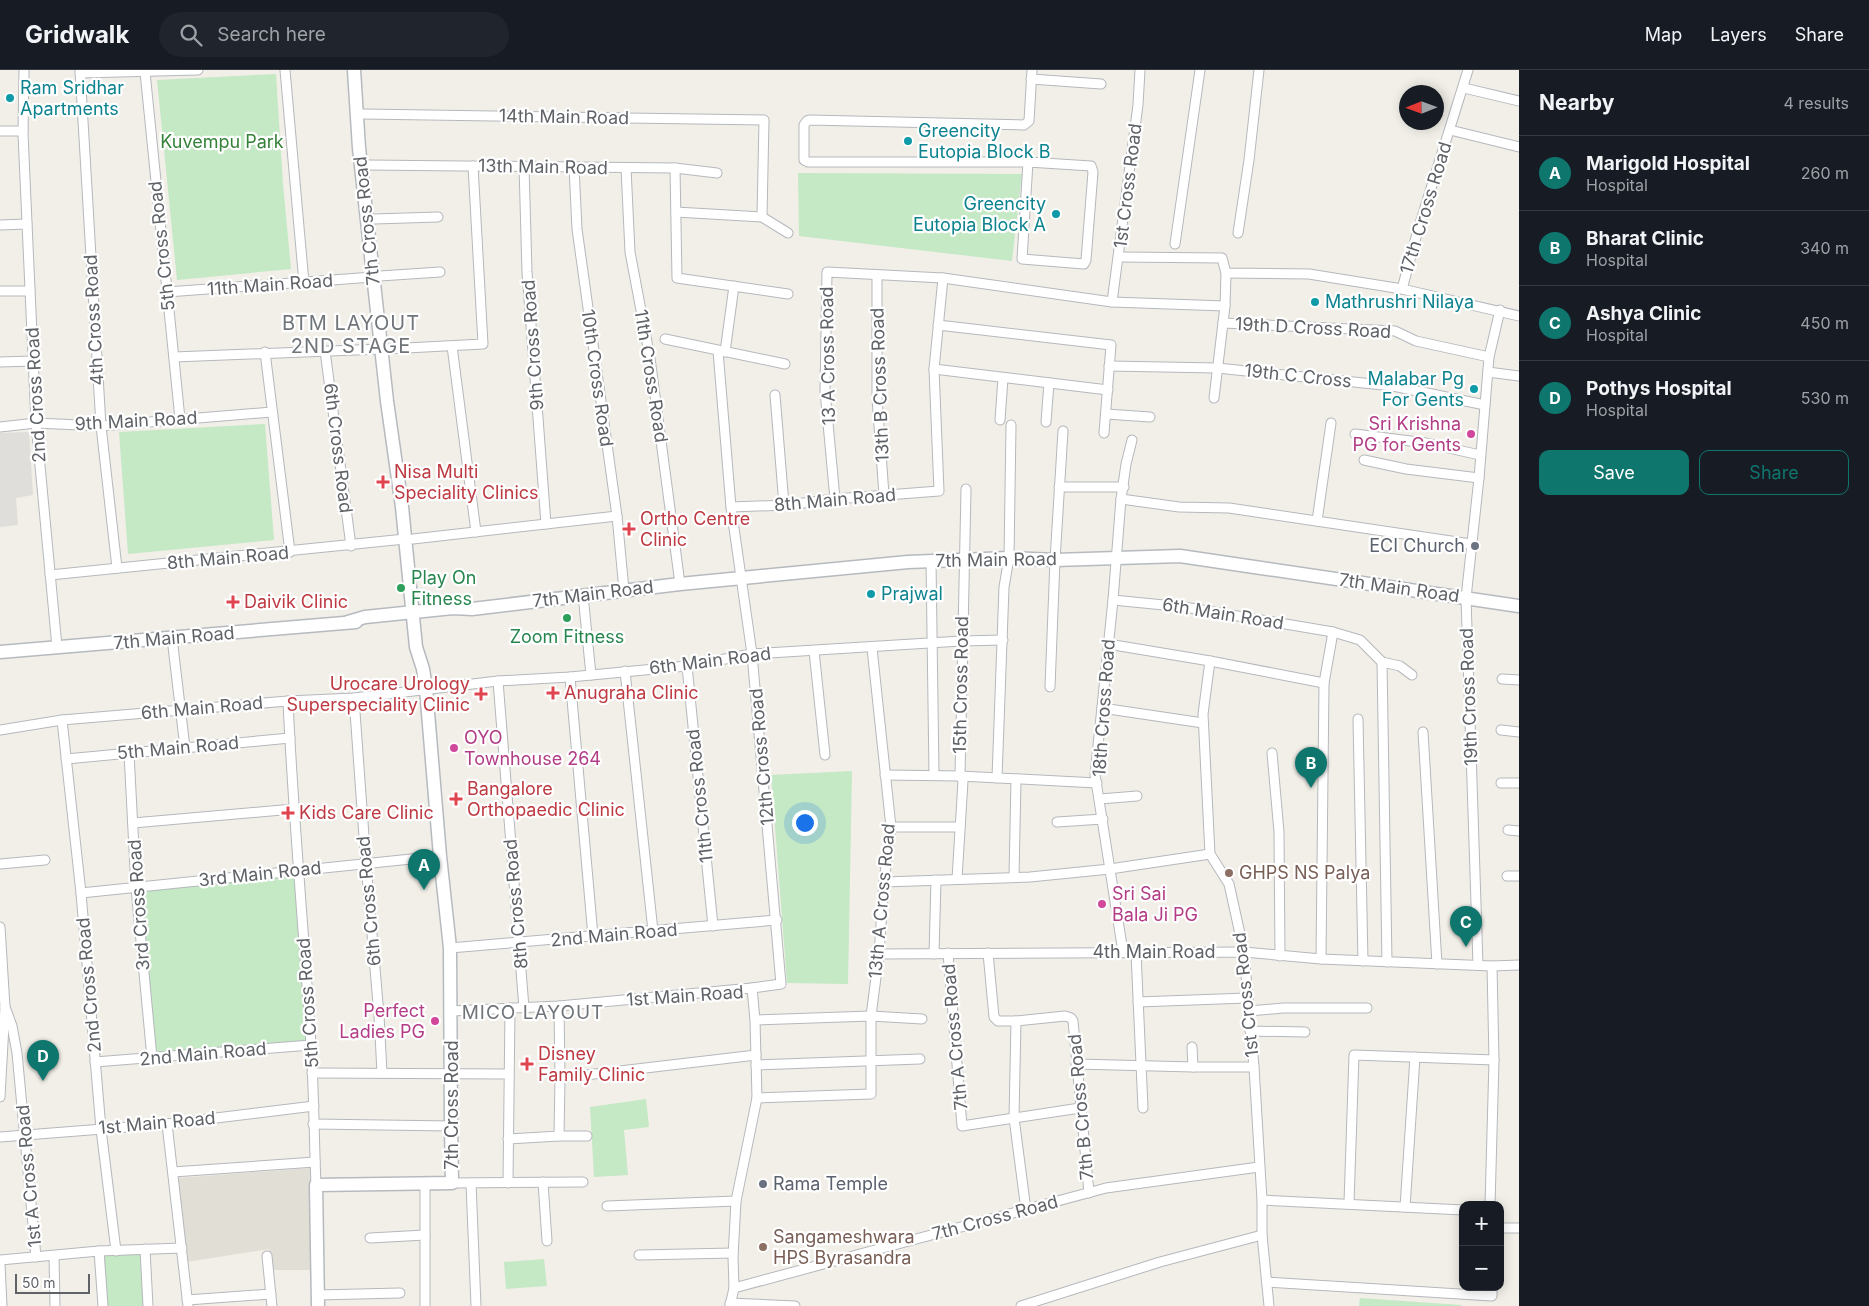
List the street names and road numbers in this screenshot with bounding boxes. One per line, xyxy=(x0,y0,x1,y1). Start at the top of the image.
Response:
street label: 14th Main Road xyxy=(499,105,629,128)
street label: 1st Cross Road xyxy=(1109,122,1146,250)
street label: 17th Cross Road xyxy=(1395,139,1456,276)
street label: 7th Cross Road xyxy=(349,155,384,287)
street label: 13th Main Road xyxy=(478,155,608,178)
street label: 5th Cross Road xyxy=(144,180,179,312)
street label: 4th Cross Road xyxy=(80,254,107,386)
street label: 11th Main Road xyxy=(206,270,334,299)
street label: 9th Cross Road xyxy=(517,279,548,411)
street label: 13 A Cross Road xyxy=(816,286,839,426)
street label: 13th B Cross Road xyxy=(866,307,893,463)
street label: 10th Cross Road xyxy=(577,308,618,448)
street label: 11th Cross Road xyxy=(631,308,672,444)
street label: 19th D Cross Road xyxy=(1234,313,1392,342)
street label: 2nd Cross Road xyxy=(21,327,50,463)
street label: 19th C Cross xyxy=(1243,359,1353,392)
street label: 6th Cross Road xyxy=(320,382,357,514)
street label: 9th Main Road xyxy=(74,407,198,434)
street label: 8th Main Road xyxy=(773,484,897,515)
street label: 8th Main Road xyxy=(166,542,290,573)
street label: 7th Main Road xyxy=(935,548,1057,571)
street label: 7th Main Road xyxy=(1337,569,1461,606)
street label: 7th Main Road xyxy=(531,576,655,611)
street label: 6th Main Road xyxy=(1161,594,1285,633)
street label: 15th Cross Road xyxy=(949,616,972,754)
street label: 7th Main Road xyxy=(112,622,235,653)
street label: 19th Cross Road xyxy=(1456,628,1481,766)
street label: 18th Cross Road xyxy=(1088,638,1119,778)
street label: 6th Main Road xyxy=(648,643,772,678)
street label: 12th Cross Road xyxy=(745,687,778,827)
street label: 6th Main Road xyxy=(140,692,264,723)
street label: 11th Cross Road xyxy=(682,728,717,864)
street label: 5th Main Road xyxy=(116,732,240,763)
street label: 13th A Cross Road xyxy=(864,823,899,979)
street label: 6th Cross Road xyxy=(352,835,385,967)
street label: 8th Cross Road xyxy=(499,838,532,970)
street label: 3rd Cross Road xyxy=(123,839,154,971)
street label: 3rd Main Road xyxy=(197,857,322,890)
street label: 2nd Cross Road xyxy=(72,917,105,1054)
street label: 2nd Main Road xyxy=(550,918,678,951)
street label: 1st Cross Road xyxy=(1228,931,1263,1059)
street label: 5th Cross Road xyxy=(292,937,323,1069)
street label: 4th Main Road xyxy=(1092,941,1216,962)
street label: 7th A Cross Road xyxy=(938,963,971,1111)
street label: 1st Main Road xyxy=(626,981,744,1010)
street label: 7th B Cross Road xyxy=(1064,1033,1097,1181)
street label: 2nd Main Road xyxy=(139,1037,267,1070)
street label: 7th Cross Road xyxy=(441,1040,462,1170)
street label: 1st A Cross Road xyxy=(12,1104,45,1248)
street label: 1st Main Road xyxy=(97,1107,216,1138)
street label: 7th Cross Road xyxy=(930,1191,1060,1244)

